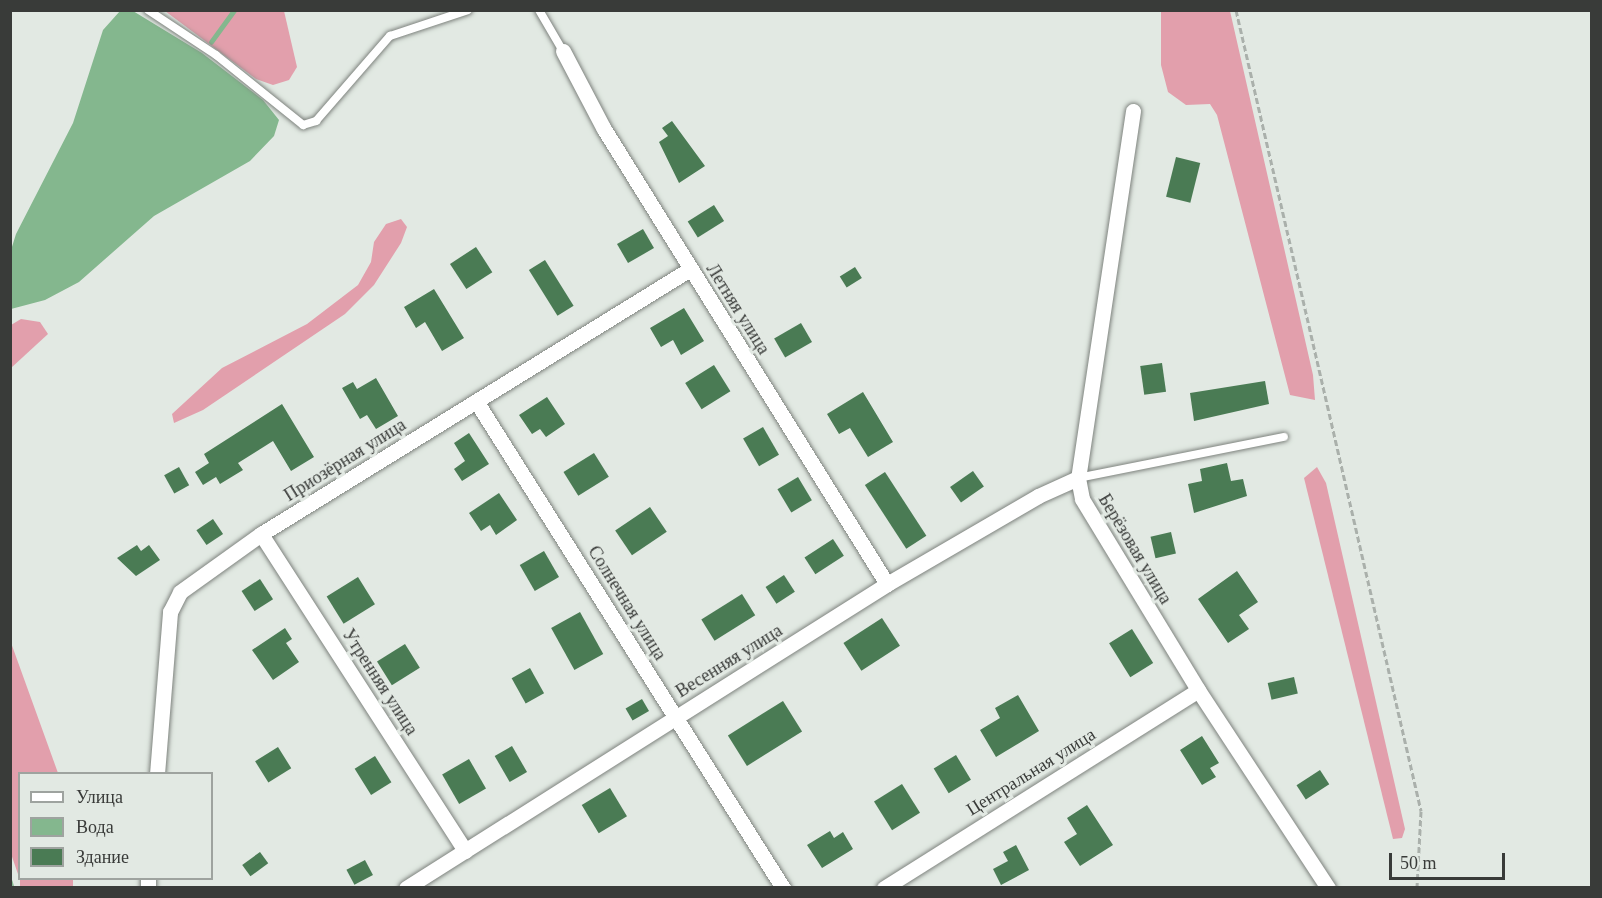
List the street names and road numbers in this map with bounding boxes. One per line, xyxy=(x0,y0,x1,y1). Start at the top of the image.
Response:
street label: Летняя улица xyxy=(702,260,774,358)
street label: Приозёрная улица xyxy=(280,414,410,506)
street label: Берёзовая улица xyxy=(1094,490,1176,608)
street label: Солнечная улица xyxy=(583,542,671,664)
street label: Весенняя улица xyxy=(672,620,786,702)
street label: Утренняя улица xyxy=(338,625,422,739)
street label: Центральная улица xyxy=(963,724,1099,820)

